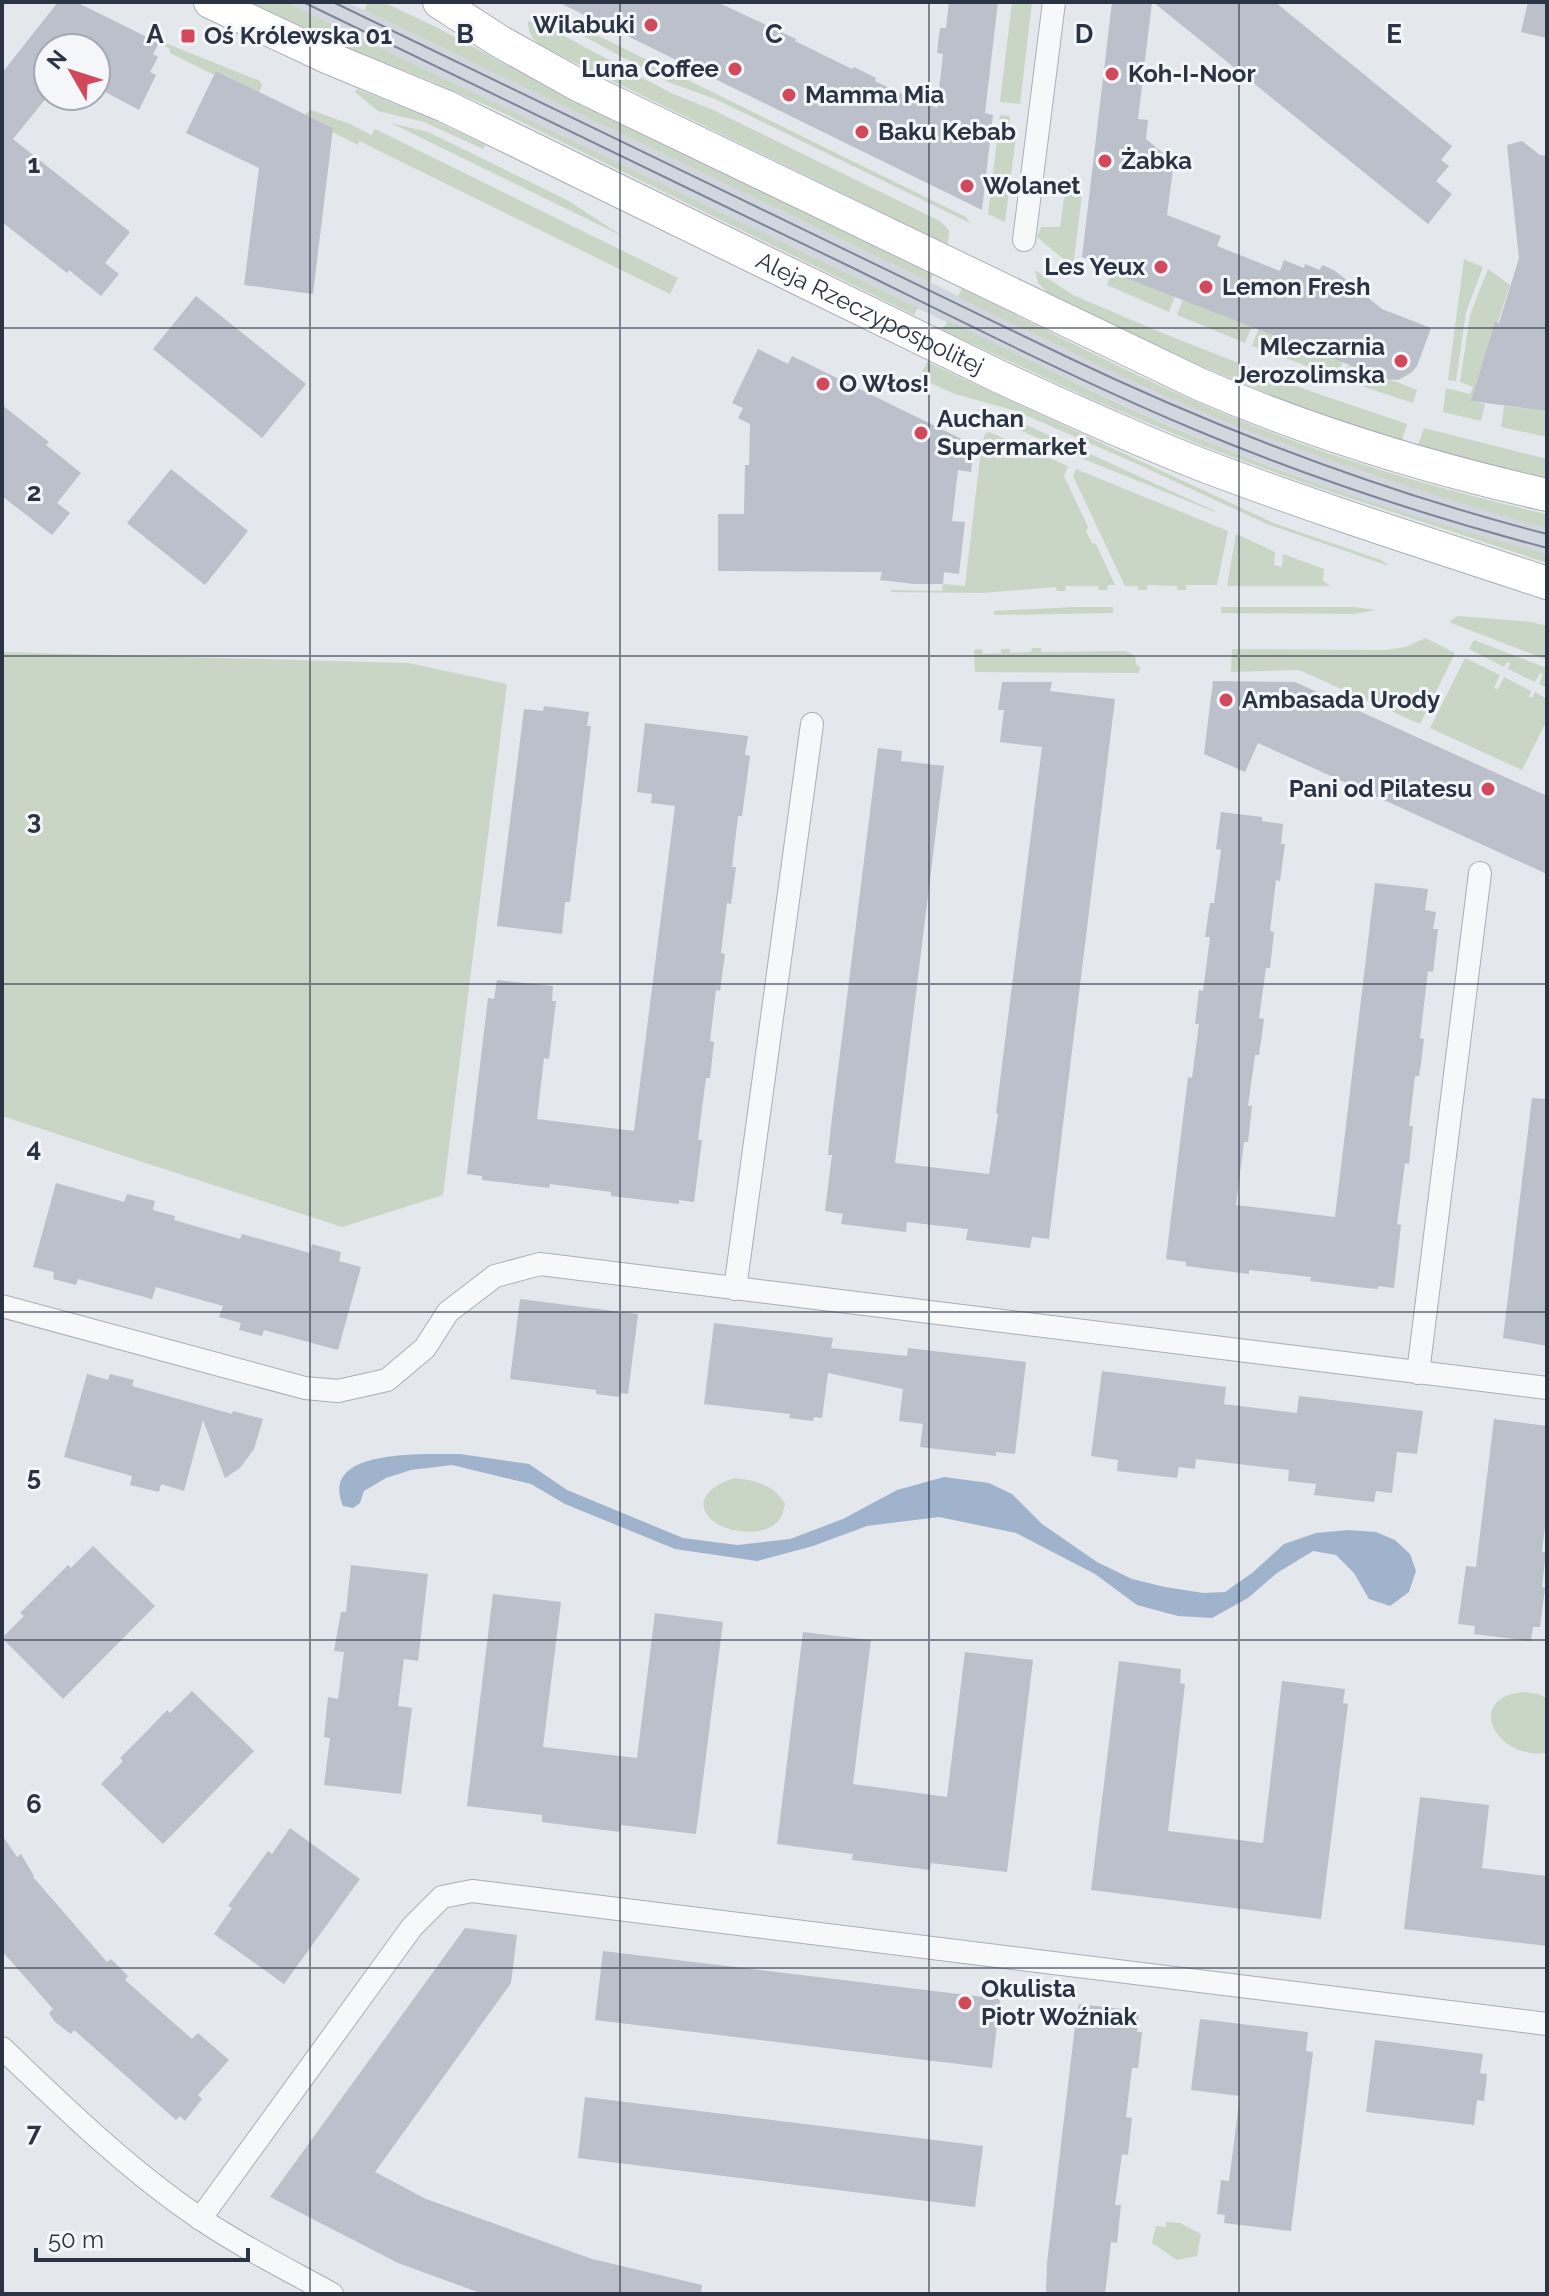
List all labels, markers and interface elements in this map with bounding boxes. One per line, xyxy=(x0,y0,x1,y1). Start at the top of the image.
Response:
place label: Wilabuki xyxy=(533,10,635,39)
marker: Wilabuki xyxy=(642,16,660,34)
text: A xyxy=(146,19,164,49)
text: B xyxy=(456,19,474,49)
text: C xyxy=(765,19,783,49)
text: D xyxy=(1075,19,1093,49)
text: E xyxy=(1386,19,1402,49)
place label: Oś Królewska 01 xyxy=(204,21,392,50)
marker: Oś Królewska 01 xyxy=(179,27,197,45)
north arrow xyxy=(32,32,112,112)
text: N xyxy=(41,45,72,74)
place label: Luna Coffee xyxy=(581,54,719,83)
place label: Koh-I-Noor xyxy=(1128,59,1256,88)
marker: Luna Coffee xyxy=(726,60,744,78)
marker: Koh-I-Noor xyxy=(1103,65,1121,83)
place label: Mamma Mia xyxy=(805,80,944,109)
marker: Mamma Mia xyxy=(780,86,798,104)
place label: Baku Kebab xyxy=(878,117,1016,146)
marker: Baku Kebab xyxy=(853,123,871,141)
place label: Żabka xyxy=(1121,146,1192,175)
text: 1 xyxy=(28,149,41,179)
marker: Żabka xyxy=(1096,152,1114,170)
place label: Wolanet xyxy=(983,171,1080,200)
marker: Wolanet xyxy=(958,177,976,195)
street label: Aleja Rzeczypospolitej xyxy=(752,245,989,381)
place label: Les Yeux xyxy=(1044,252,1145,281)
marker: Les Yeux xyxy=(1152,258,1170,276)
place label: Lemon Fresh xyxy=(1222,272,1370,301)
marker: Lemon Fresh xyxy=(1197,278,1215,296)
place label: Mleczarnia Jerozolimska xyxy=(1234,332,1385,389)
marker: Mleczarnia Jerozolimska xyxy=(1392,352,1410,370)
place label: O Włos! xyxy=(839,369,929,398)
marker: O Włos! xyxy=(814,375,832,393)
place label: Auchan Supermarket xyxy=(937,404,1087,461)
marker: Auchan Supermarket xyxy=(912,424,930,442)
text: 2 xyxy=(27,477,41,507)
place label: Ambasada Urody xyxy=(1242,685,1440,714)
marker: Ambasada Urody xyxy=(1217,691,1235,709)
place label: Pani od Pilatesu xyxy=(1289,774,1472,803)
marker: Pani od Pilatesu xyxy=(1479,780,1497,798)
text: 3 xyxy=(27,805,41,835)
text: 4 xyxy=(27,1133,41,1163)
text: 5 xyxy=(27,1461,41,1491)
text: 6 xyxy=(26,1789,42,1819)
place label: Okulista Piotr Woźniak xyxy=(981,1974,1137,2031)
marker: Okulista Piotr Woźniak xyxy=(956,1994,974,2012)
text: 7 xyxy=(27,2117,42,2147)
scale bar xyxy=(36,2212,248,2262)
text: 50 m xyxy=(48,2225,104,2254)

